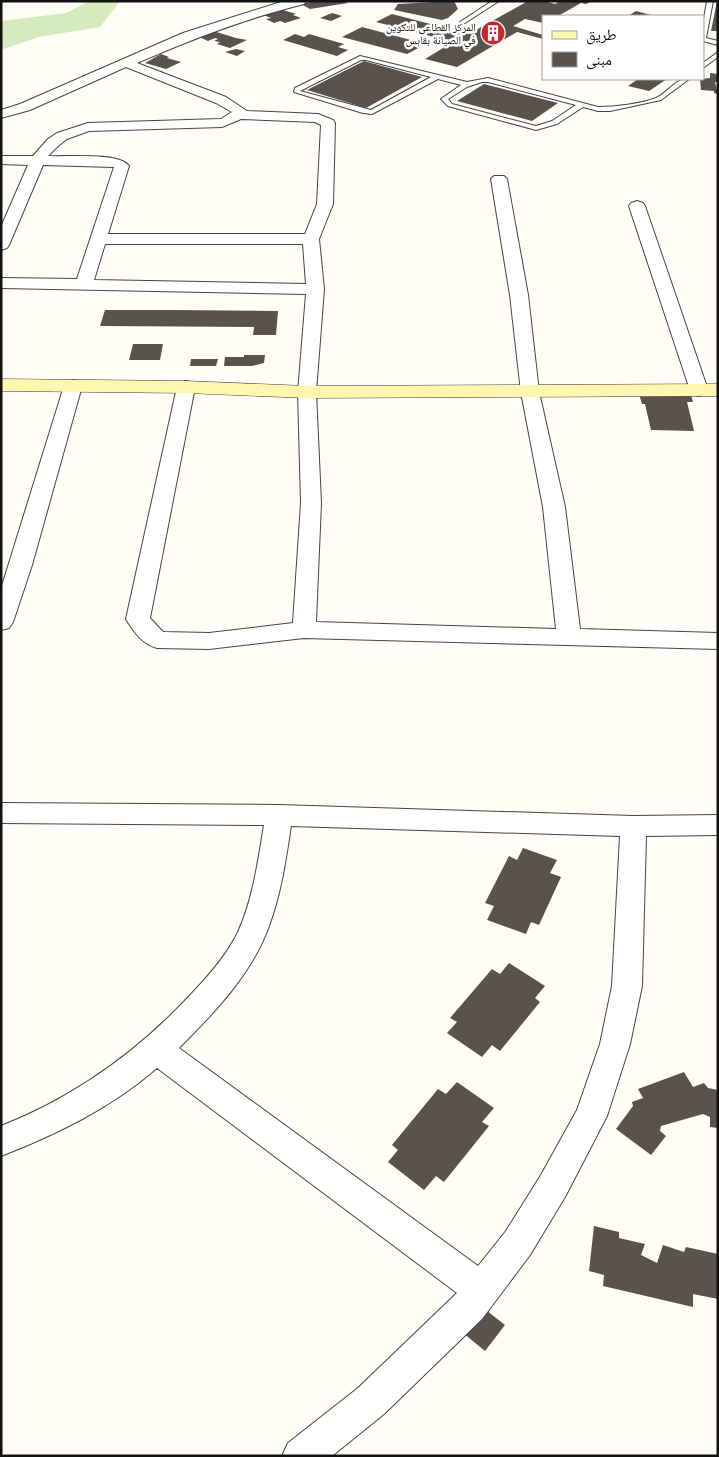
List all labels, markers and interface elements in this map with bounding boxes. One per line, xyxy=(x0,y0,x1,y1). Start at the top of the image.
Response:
legend xyxy=(542,15,704,80)
building icon: المركز القطاعى للتكوين في الصيانة بقابس xyxy=(480,20,506,46)
place label: المركز القطاعى للتكوين في الصيانة بقابس xyxy=(386,21,476,49)
text: طريق xyxy=(586,26,617,45)
text: مبنى xyxy=(586,51,612,70)

